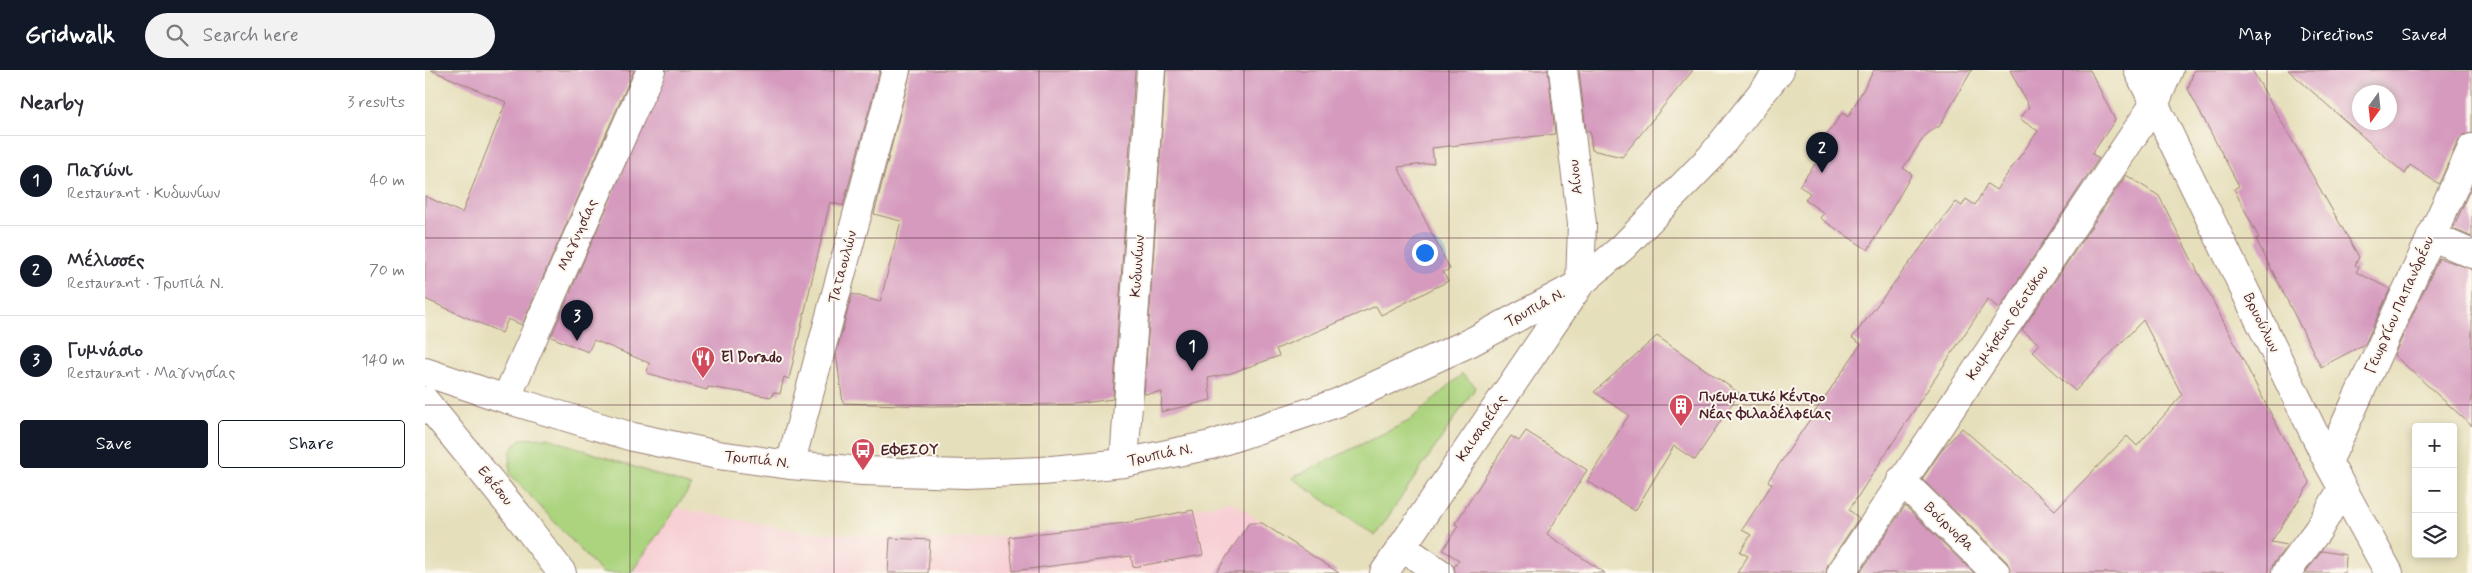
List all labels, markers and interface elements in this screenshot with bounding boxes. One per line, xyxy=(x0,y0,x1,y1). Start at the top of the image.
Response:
search box xyxy=(145,13,495,58)
text: Gridwalk xyxy=(25,20,115,51)
icon: search xyxy=(163,21,191,49)
text: Search here xyxy=(203,23,298,48)
text: Map xyxy=(2239,23,2272,47)
text: Directions xyxy=(2300,23,2374,47)
text: Saved xyxy=(2402,23,2447,47)
north arrow xyxy=(2352,85,2397,130)
text: Nearby xyxy=(20,89,84,117)
text: 3 results xyxy=(347,92,405,113)
pin: 2 xyxy=(1806,132,1838,173)
text: Παγώνι xyxy=(67,158,132,183)
street label: Αίνου xyxy=(1564,158,1588,196)
text: 1 xyxy=(32,170,40,191)
text: 40 m xyxy=(369,170,405,191)
text: Restaurant · Κυδωνίων xyxy=(67,183,220,204)
street label: Μαγνησίας xyxy=(553,196,603,274)
street label: Ταταουλών xyxy=(824,228,862,306)
street label: Γεωργίου Παπανδρέου xyxy=(2361,233,2439,377)
street label: Κυδωνίων xyxy=(1126,234,1150,298)
your location xyxy=(1412,240,1438,266)
text: Μέλισσες xyxy=(67,248,145,273)
text: 2 xyxy=(32,260,40,281)
text: 70 m xyxy=(369,260,405,281)
street label: Κοιμήσεως Θεοτόκου xyxy=(1962,262,2054,384)
text: Restaurant · Τρυπιά Ν. xyxy=(67,273,224,294)
street label: Τρυπιά Ν. xyxy=(1501,284,1569,332)
street label: Βρυούλων xyxy=(2238,290,2284,356)
pin: 3 xyxy=(561,300,593,341)
pin: 1 xyxy=(1176,330,1208,371)
text: Γυμνάσιο xyxy=(67,338,143,363)
restaurant icon: El Dorado xyxy=(690,345,716,379)
place label: El Dorado xyxy=(721,348,783,368)
text: 3 xyxy=(32,350,40,371)
text: 140 m xyxy=(361,350,405,371)
text: Restaurant · Μαγνησίας xyxy=(67,363,236,384)
place label: Πνευματικό Κέντρο Νέας Φιλαδέλφειας xyxy=(1699,386,1831,424)
street label: Καισαρείας xyxy=(1452,390,1512,466)
building icon: Πνευματικό Κέντρο Νέας Φιλαδέλφειας xyxy=(1668,393,1694,427)
button: Save xyxy=(20,420,208,468)
button: Share xyxy=(218,420,405,468)
map controls xyxy=(2412,423,2457,558)
button: + xyxy=(2412,423,2457,468)
bus stop icon: ΕΦΕΣΟΥ xyxy=(850,437,876,471)
street label: Τρυπιά Ν. xyxy=(1126,439,1194,471)
place label: ΕΦΕΣΟΥ xyxy=(881,440,939,460)
street label: Τρυπιά Ν. xyxy=(723,446,791,474)
street label: Εφέσου xyxy=(473,462,517,510)
button: − xyxy=(2412,468,2457,513)
street label: Βούρνοβα xyxy=(1919,498,1979,556)
button: layers xyxy=(2412,513,2457,558)

